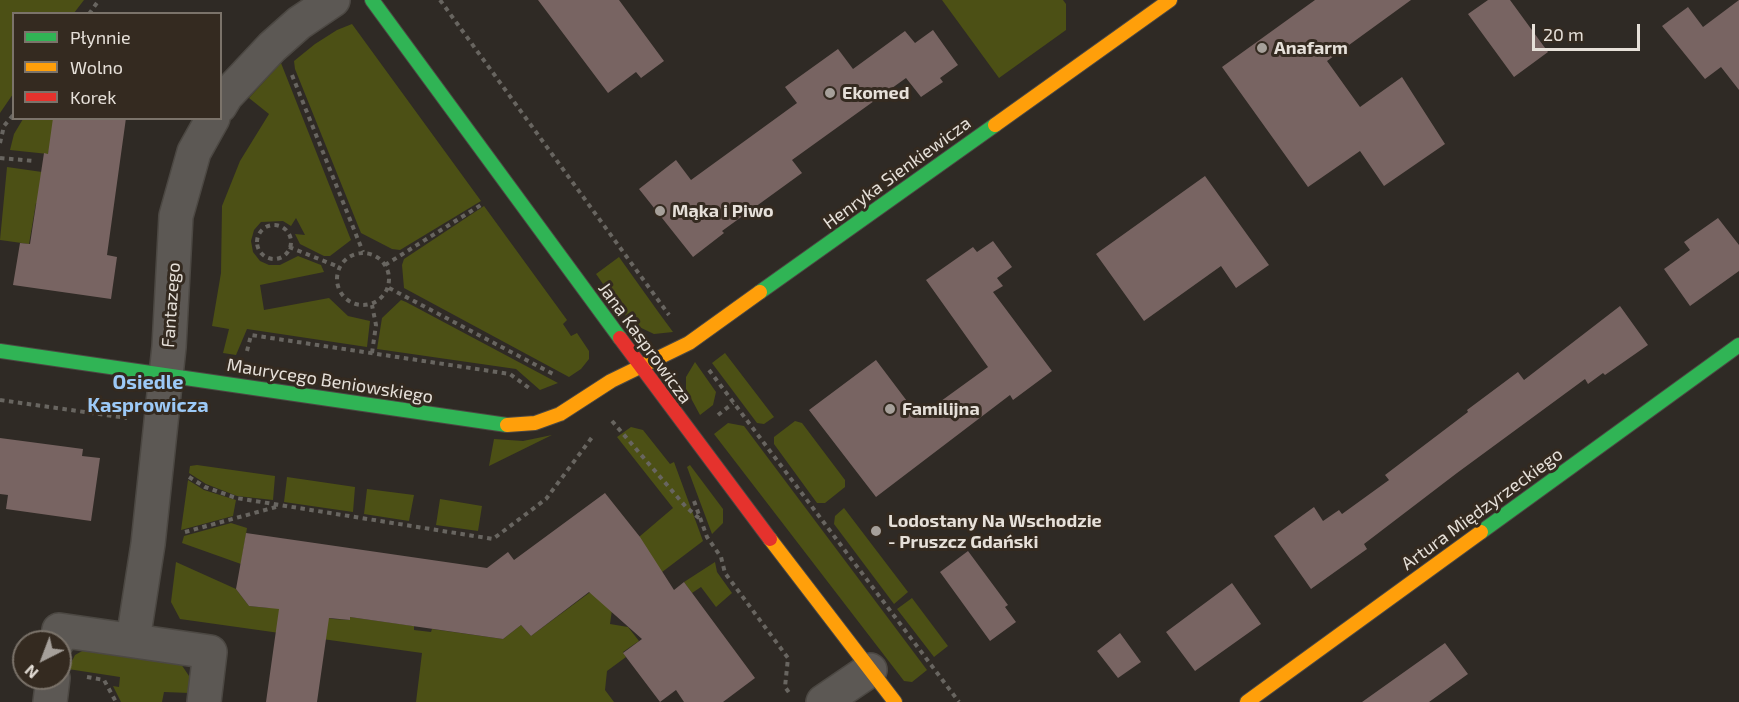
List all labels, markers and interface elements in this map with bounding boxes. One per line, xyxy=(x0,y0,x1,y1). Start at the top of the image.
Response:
legend xyxy=(12,12,222,120)
scale bar xyxy=(1535,12,1643,50)
text: 20 m xyxy=(1543,23,1584,45)
text: Płynnie xyxy=(70,26,131,48)
place label: Anafarm xyxy=(1274,37,1348,59)
marker: Anafarm xyxy=(1255,41,1269,55)
text: Wolno xyxy=(70,56,123,78)
place label: Ekomed xyxy=(842,82,910,104)
text: Korek xyxy=(70,86,116,108)
marker: Ekomed xyxy=(823,86,837,100)
street label: Henryka Sienkiewicza xyxy=(819,112,975,234)
place label: Mąka i Piwo xyxy=(672,200,774,222)
marker: Mąka i Piwo xyxy=(653,204,667,218)
street label: Fantazego xyxy=(157,262,185,348)
street label: Jana Kasprowicza xyxy=(594,278,696,408)
street label: Maurycego Beniowskiego xyxy=(225,354,435,408)
district label: Osiedle Kasprowicza xyxy=(87,370,209,417)
place label: Familijna xyxy=(902,398,980,420)
marker: Familijna xyxy=(883,402,897,416)
street label: Artura Międzyrzeckiego xyxy=(1397,443,1567,575)
place label: Lodostany Na Wschodzie - Pruszcz Gdański xyxy=(888,510,1102,552)
marker: Lodostany Na Wschodzie - Pruszcz Gdański xyxy=(869,524,883,538)
north arrow xyxy=(12,630,72,690)
text: N xyxy=(20,661,42,683)

